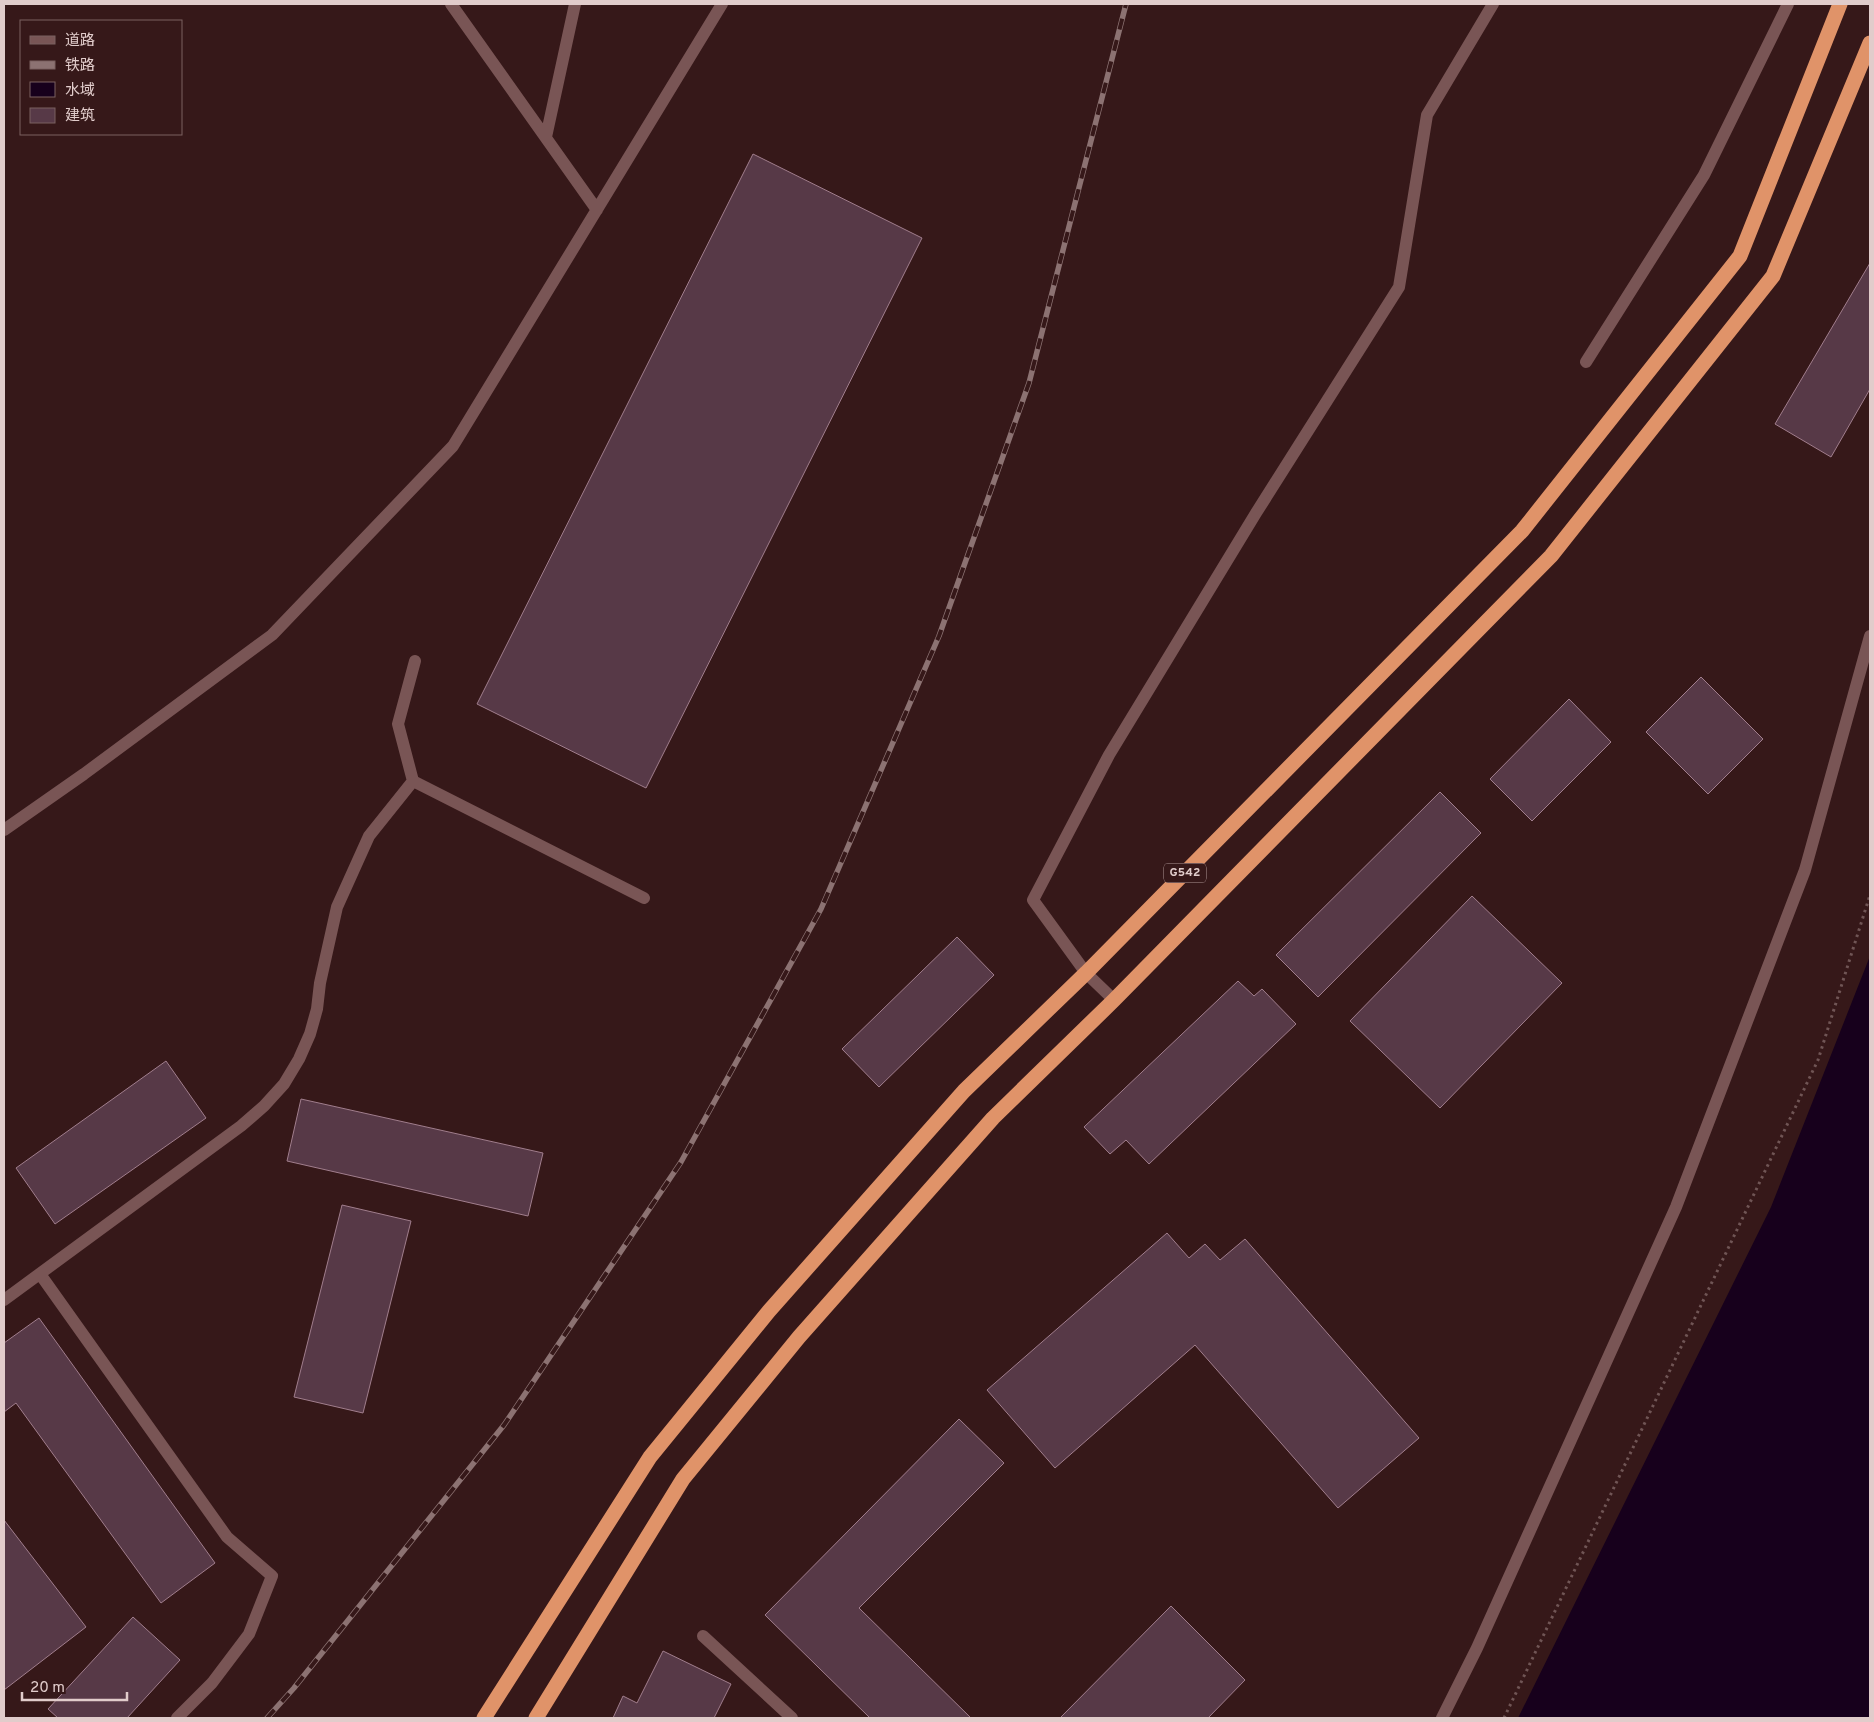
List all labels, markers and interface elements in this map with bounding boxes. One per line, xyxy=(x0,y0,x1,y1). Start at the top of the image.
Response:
legend xyxy=(20,20,182,135)
text: 道路 xyxy=(65,32,95,51)
text: 铁路 xyxy=(65,57,95,76)
text: 水域 xyxy=(65,82,95,101)
text: 建筑 xyxy=(65,107,95,126)
road number: G542 xyxy=(1164,864,1206,882)
scale bar xyxy=(22,1670,128,1702)
text: 20 m xyxy=(30,1679,65,1698)

